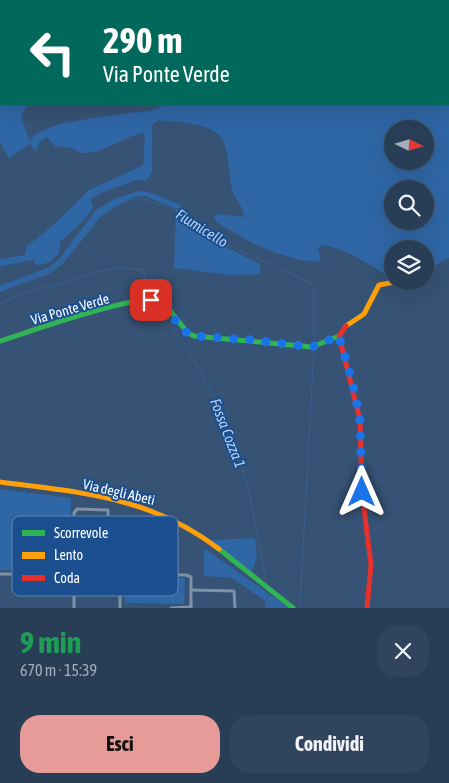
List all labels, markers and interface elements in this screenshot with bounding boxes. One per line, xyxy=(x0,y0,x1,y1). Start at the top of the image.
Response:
icon: left xyxy=(20,20,85,85)
text: 290 m xyxy=(103,20,182,60)
text: Via Ponte Verde xyxy=(103,61,230,87)
north arrow xyxy=(384,120,434,170)
map controls xyxy=(384,120,434,290)
button: search xyxy=(384,180,434,230)
water label: Fiumicello xyxy=(173,205,231,251)
button: layers xyxy=(384,240,434,290)
pin xyxy=(130,279,172,321)
icon: arrive xyxy=(137,286,165,314)
street label: Via Ponte Verde xyxy=(29,290,111,328)
water label: Fossa Cozza 1 xyxy=(207,396,249,470)
position arrow xyxy=(335,465,387,517)
street label: Via degli Abeti xyxy=(81,476,157,508)
legend xyxy=(12,516,178,596)
text: Scorrevole xyxy=(54,525,108,541)
text: Lento xyxy=(54,547,83,563)
text: Coda xyxy=(54,570,80,586)
text: 9 min xyxy=(20,625,81,659)
button: close xyxy=(377,625,429,677)
text: 670 m · 15:39 xyxy=(20,661,97,679)
button: Esci xyxy=(20,715,220,773)
button: Condividi xyxy=(230,715,429,773)

